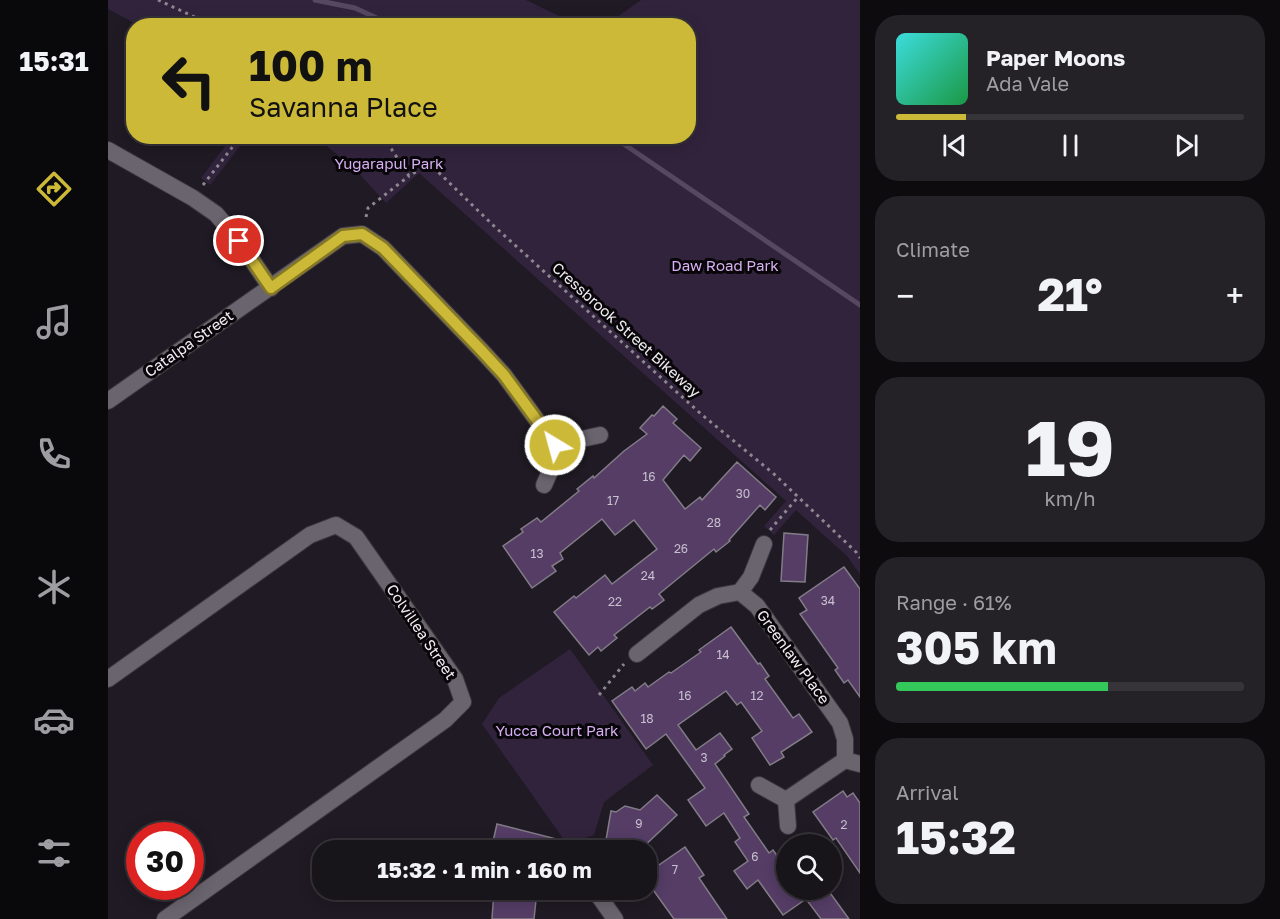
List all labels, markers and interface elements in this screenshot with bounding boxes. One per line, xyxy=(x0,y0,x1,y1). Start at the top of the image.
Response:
text: 100 m xyxy=(249,40,372,90)
icon: left xyxy=(150,42,228,120)
text: Paper Moons xyxy=(986,44,1125,71)
text: 15:31 xyxy=(19,45,89,77)
text: Ada Vale xyxy=(986,71,1069,95)
text: Savanna Place xyxy=(249,91,438,123)
icon: previous xyxy=(938,129,971,162)
icon: pause xyxy=(1054,129,1087,162)
icon: next xyxy=(1170,129,1203,162)
park label: Yugarapul Park xyxy=(335,154,444,172)
icon: directions xyxy=(33,168,75,210)
pin xyxy=(213,215,264,266)
icon: arrive xyxy=(222,224,255,257)
text: Climate xyxy=(896,237,970,261)
park label: Daw Road Park xyxy=(671,256,779,274)
street label: Cressbrook Street Bikeway xyxy=(549,258,705,401)
text: 21° xyxy=(1037,267,1103,321)
text: − xyxy=(896,276,914,315)
text: + xyxy=(1226,276,1244,315)
icon: music xyxy=(33,301,75,343)
street label: Catalpa Street xyxy=(141,306,236,380)
text: 19 xyxy=(1025,400,1115,493)
position arrow xyxy=(523,413,587,477)
icon: phone xyxy=(33,433,75,475)
house number: 16 xyxy=(642,469,656,484)
house number: 30 xyxy=(736,486,750,501)
text: km/h xyxy=(1045,486,1095,510)
house number: 17 xyxy=(607,493,619,508)
house number: 28 xyxy=(707,515,721,530)
house number: 26 xyxy=(674,541,688,556)
house number: 13 xyxy=(531,546,543,561)
icon: climate xyxy=(33,566,75,608)
house number: 24 xyxy=(641,568,655,583)
street label: Colvillea Street xyxy=(383,580,460,682)
text: Range · 61% xyxy=(896,590,1012,614)
house number: 34 xyxy=(821,593,835,608)
house number: 22 xyxy=(608,594,622,609)
street label: Greenlaw Place xyxy=(754,606,834,707)
text: 305 km xyxy=(896,620,1057,674)
house number: 14 xyxy=(716,647,730,662)
house number: 16 xyxy=(678,688,692,703)
house number: 12 xyxy=(751,688,763,703)
icon: car xyxy=(33,699,75,741)
house number: 18 xyxy=(640,711,654,726)
park label: Yucca Court Park xyxy=(495,721,619,739)
house number: 3 xyxy=(700,750,708,765)
text: Arrival xyxy=(896,780,959,804)
text: 15:32 xyxy=(896,810,1016,864)
house number: 9 xyxy=(635,816,643,831)
house number: 2 xyxy=(841,817,848,832)
speed limit sign: 30 xyxy=(126,822,204,900)
icon: filters xyxy=(33,832,75,874)
map controls xyxy=(776,834,842,900)
button: search xyxy=(776,834,842,900)
house number: 6 xyxy=(751,849,759,864)
text: 15:32 · 1 min · 160 m xyxy=(377,856,592,883)
house number: 7 xyxy=(672,862,678,877)

